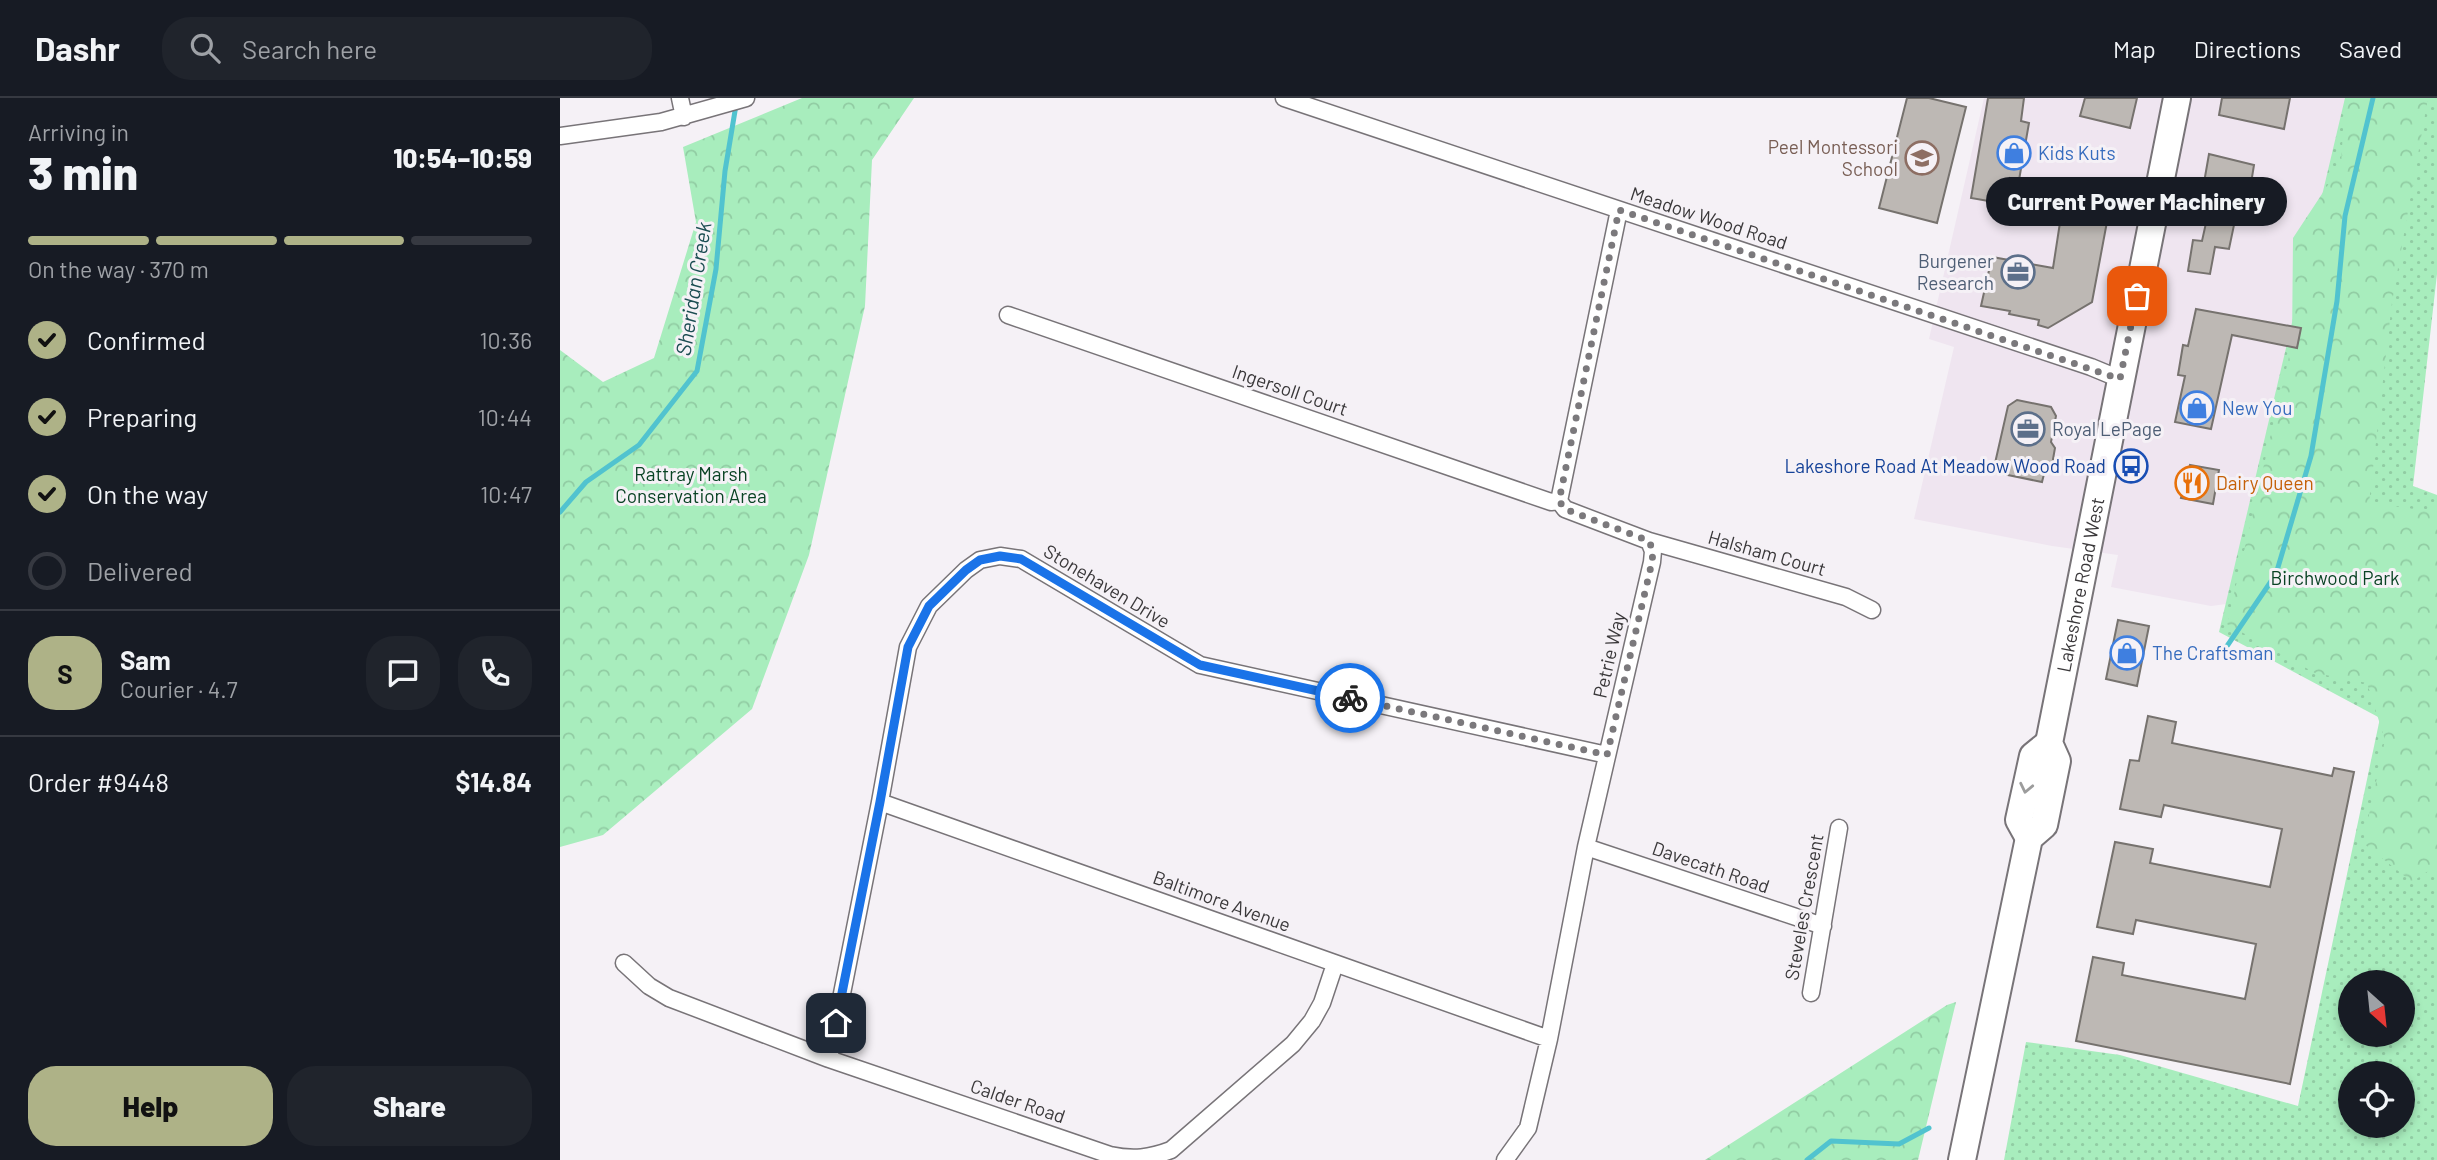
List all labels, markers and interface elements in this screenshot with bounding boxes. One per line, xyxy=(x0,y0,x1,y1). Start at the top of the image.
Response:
search box xyxy=(162,17,652,80)
text: Dashr xyxy=(35,28,120,68)
icon: search xyxy=(186,29,224,67)
text: Search here xyxy=(242,33,377,64)
text: Map xyxy=(2113,34,2156,63)
text: Directions xyxy=(2194,34,2301,63)
text: Saved xyxy=(2339,34,2402,63)
text: Arriving in xyxy=(28,118,129,146)
shop icon: Kids Kuts xyxy=(1995,134,2033,172)
place label: Peel Montessori School xyxy=(1768,135,1898,180)
school or university icon: Peel Montessori School xyxy=(1903,139,1941,177)
place label: Kids Kuts xyxy=(2038,141,2116,164)
text: 10:54–10:59 xyxy=(393,142,532,173)
text: 3 min xyxy=(28,144,138,199)
callout: Current Power Machinery xyxy=(1986,177,2288,226)
street label: Meadow Wood Road xyxy=(1628,181,1791,254)
text: Current Power Machinery xyxy=(2007,187,2266,215)
water label: Sheridan Creek xyxy=(670,219,716,357)
place label: Burgener Research xyxy=(1917,249,1994,294)
office icon: Burgener Research xyxy=(1999,253,2037,291)
text: On the way · 370 m xyxy=(28,255,209,283)
pin xyxy=(2107,266,2167,326)
icon: bag xyxy=(2118,277,2156,315)
icon: check xyxy=(28,321,66,359)
text: Confirmed xyxy=(87,324,206,355)
text: 10:36 xyxy=(479,326,532,354)
street label: Ingersoll Court xyxy=(1229,359,1351,420)
shop icon: New You xyxy=(2178,389,2216,427)
place label: New You xyxy=(2222,396,2292,419)
icon: check xyxy=(28,398,66,436)
text: Preparing xyxy=(87,401,197,432)
text: 10:44 xyxy=(478,403,532,431)
office icon: Royal LePage xyxy=(2009,410,2047,448)
place label: Royal LePage xyxy=(2052,417,2162,440)
bus stop icon: Lakeshore Road At Meadow Wood Road xyxy=(2112,447,2150,485)
place label: Lakeshore Road At Meadow Wood Road xyxy=(1784,454,2106,477)
park label: Rattray Marsh Conservation Area xyxy=(615,462,767,507)
restaurant icon: Dairy Queen xyxy=(2173,464,2211,502)
place label: Dairy Queen xyxy=(2216,471,2314,494)
icon: check xyxy=(28,475,66,513)
text: On the way xyxy=(87,478,208,509)
text: 10:47 xyxy=(480,480,532,508)
street label: Lakeshore Road West xyxy=(2051,495,2108,674)
street label: Halsham Court xyxy=(1706,525,1829,580)
street label: Stonehaven Drive xyxy=(1040,539,1175,632)
text: Delivered xyxy=(87,555,193,586)
park label: Birchwood Park xyxy=(2270,566,2400,589)
street label: Petrie Way xyxy=(1587,609,1630,700)
shop icon: The Craftsman xyxy=(2108,634,2146,672)
button: chat xyxy=(366,636,440,710)
button: phone xyxy=(458,636,532,710)
place label: The Craftsman xyxy=(2152,641,2273,664)
text: Sam xyxy=(120,644,171,675)
text: S xyxy=(57,658,73,689)
courier xyxy=(1315,663,1385,733)
text: Courier · 4.7 xyxy=(120,675,238,703)
icon: bike xyxy=(1331,679,1369,717)
text: Order #9448 xyxy=(28,766,169,797)
text: $14.84 xyxy=(455,766,532,797)
one-way arrow xyxy=(2020,782,2035,794)
street label: Steveles Crescent xyxy=(1779,832,1828,982)
street label: Davecath Road xyxy=(1649,836,1773,897)
street label: Baltimore Avenue xyxy=(1150,865,1294,936)
north arrow xyxy=(2338,970,2415,1046)
map controls xyxy=(2338,970,2415,1138)
pin xyxy=(806,993,866,1053)
icon: home xyxy=(817,1004,855,1042)
button: locate xyxy=(2338,1061,2415,1138)
button: Help xyxy=(28,1066,273,1146)
button: Share xyxy=(287,1066,532,1146)
street label: Calder Road xyxy=(968,1074,1069,1127)

